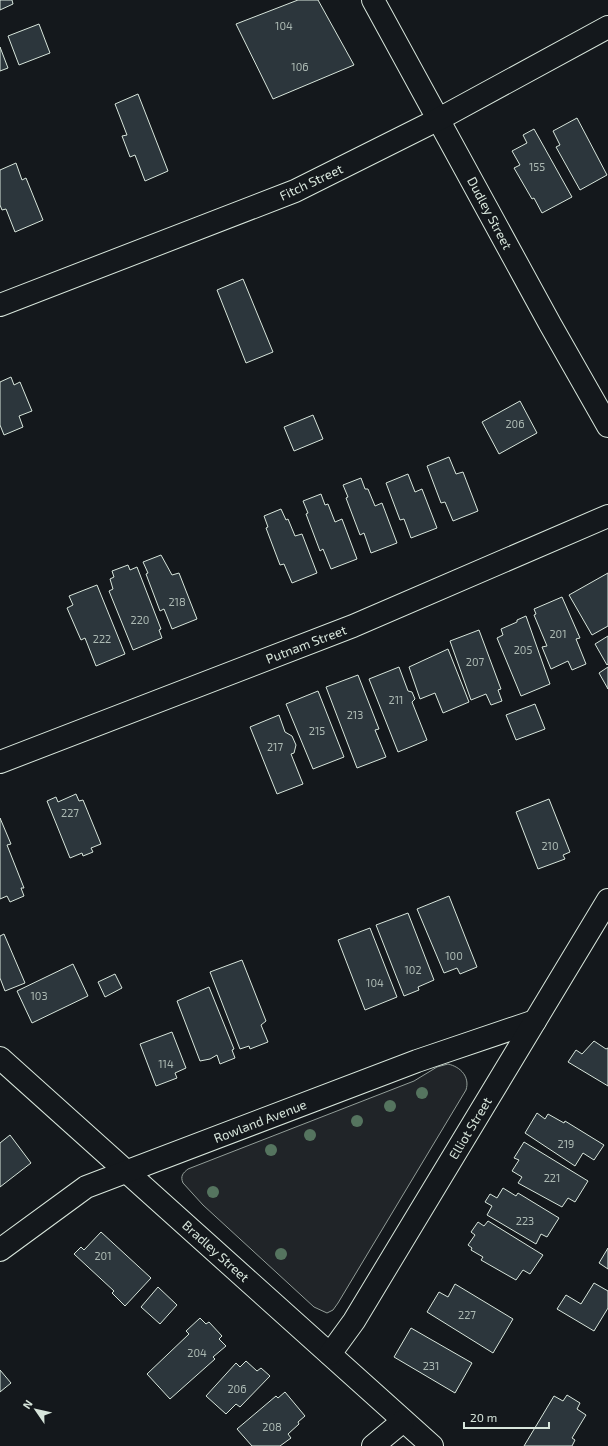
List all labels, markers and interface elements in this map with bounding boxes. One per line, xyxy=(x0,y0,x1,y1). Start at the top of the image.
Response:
house number: 104 xyxy=(275,19,293,32)
house number: 106 xyxy=(291,60,309,73)
street label: Fitch Street xyxy=(277,160,345,204)
house number: 155 xyxy=(529,160,545,173)
street label: Dudley Street xyxy=(464,174,516,252)
house number: 206 xyxy=(505,417,525,430)
house number: 218 xyxy=(168,595,186,608)
house number: 220 xyxy=(131,613,150,626)
street label: Putnam Street xyxy=(263,621,349,667)
house number: 201 xyxy=(549,627,567,640)
house number: 222 xyxy=(93,632,111,645)
house number: 205 xyxy=(514,643,532,656)
house number: 207 xyxy=(466,655,485,668)
house number: 211 xyxy=(389,693,403,706)
house number: 213 xyxy=(347,708,363,721)
house number: 215 xyxy=(309,724,325,737)
house number: 217 xyxy=(267,740,283,753)
house number: 227 xyxy=(61,806,79,819)
house number: 210 xyxy=(541,839,559,852)
house number: 100 xyxy=(445,949,463,962)
house number: 102 xyxy=(404,963,422,976)
house number: 104 xyxy=(366,976,384,989)
house number: 103 xyxy=(30,989,48,1002)
house number: 114 xyxy=(158,1057,174,1070)
street label: Elliot Street xyxy=(445,1094,495,1162)
street label: Rowland Avenue xyxy=(211,1096,309,1146)
house number: 219 xyxy=(558,1137,574,1150)
house number: 221 xyxy=(544,1171,560,1184)
house number: 223 xyxy=(516,1214,534,1227)
street label: Bradley Street xyxy=(179,1217,253,1285)
house number: 201 xyxy=(94,1249,112,1262)
house number: 227 xyxy=(458,1308,476,1321)
house number: 204 xyxy=(187,1346,207,1359)
house number: 231 xyxy=(423,1359,439,1372)
house number: 206 xyxy=(227,1382,247,1395)
north arrow xyxy=(16,1390,56,1430)
text: N xyxy=(20,1397,35,1411)
scale bar xyxy=(464,1404,549,1430)
text: 20 m xyxy=(470,1410,497,1424)
house number: 208 xyxy=(262,1420,282,1433)

